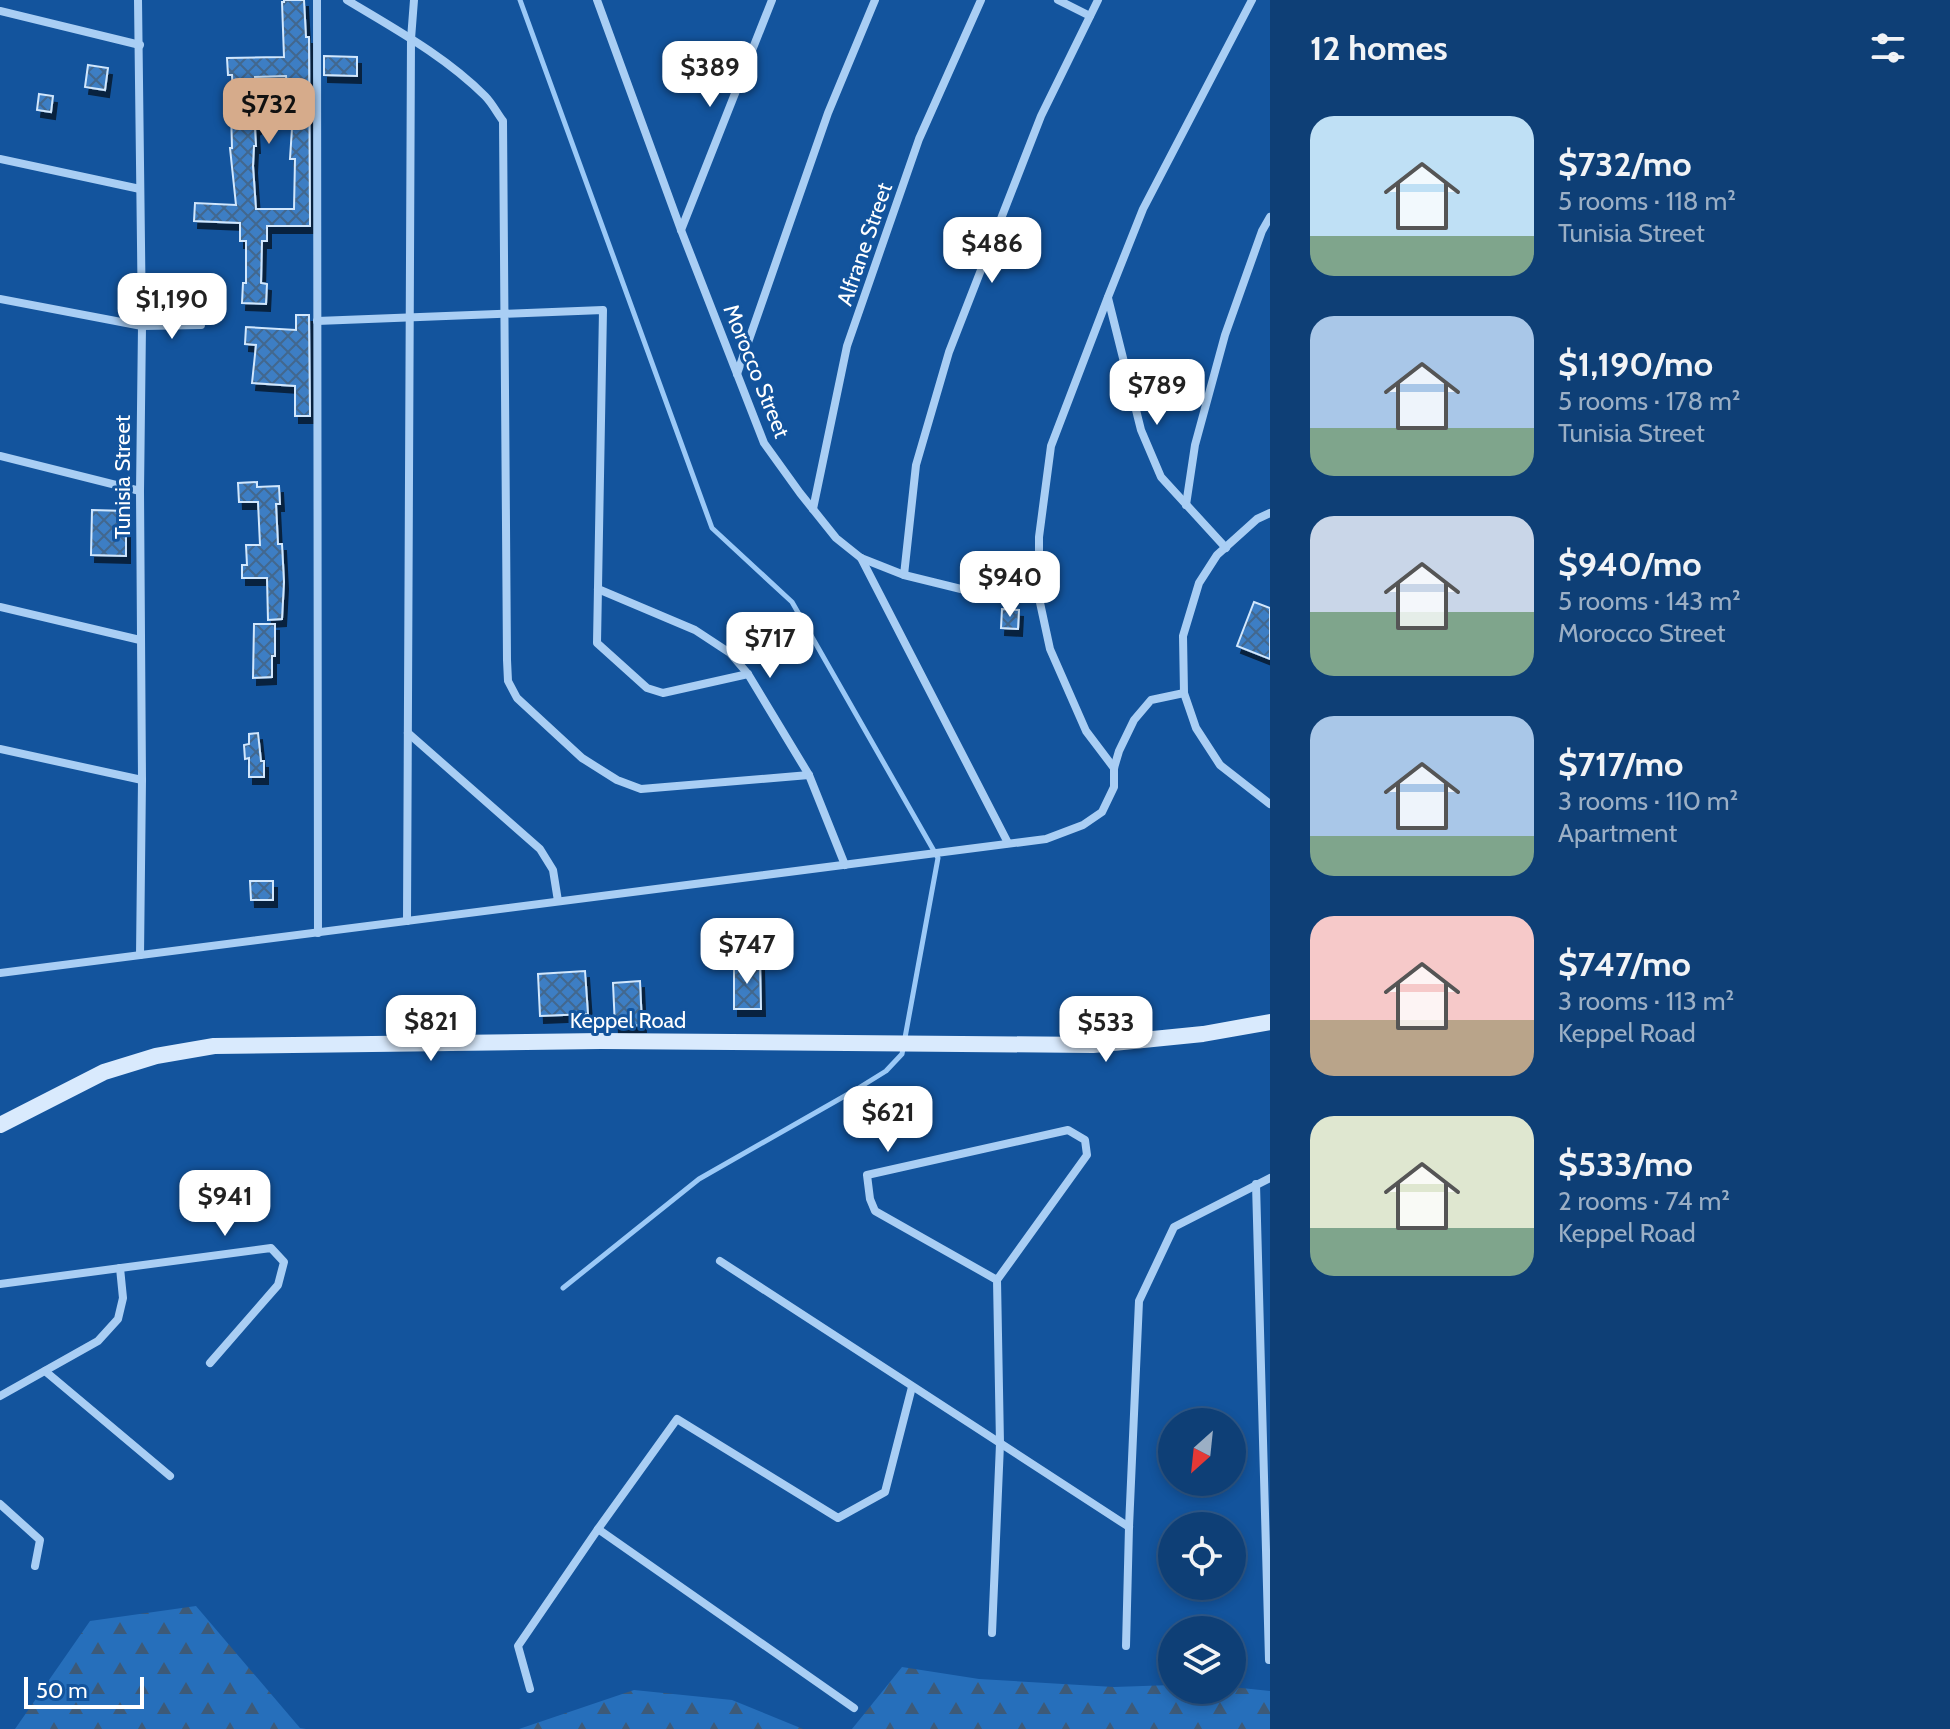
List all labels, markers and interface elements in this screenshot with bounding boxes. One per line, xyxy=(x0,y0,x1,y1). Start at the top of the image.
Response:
icon: filters xyxy=(1866,26,1910,70)
text: 12 homes xyxy=(1310,27,1448,69)
pin: $389 xyxy=(663,41,757,109)
text: $389 xyxy=(680,51,740,83)
pin: $732 xyxy=(222,78,316,146)
text: $732 xyxy=(241,88,297,120)
text: $732/mo xyxy=(1558,143,1692,185)
icon: home xyxy=(1374,148,1470,244)
street label: Alfrane Street xyxy=(831,179,898,309)
text: 5 rooms · 118 m² xyxy=(1558,185,1736,217)
pin: $486 xyxy=(945,217,1039,285)
text: Tunisia Street xyxy=(1558,217,1705,249)
text: $486 xyxy=(961,227,1023,259)
pin: $1,190 xyxy=(107,273,237,341)
text: $1,190 xyxy=(136,283,208,315)
street label: Morocco Street xyxy=(717,300,796,442)
text: $1,190/mo xyxy=(1558,343,1713,385)
icon: home xyxy=(1374,348,1470,444)
pin: $789 xyxy=(1110,359,1204,427)
text: $789 xyxy=(1128,369,1186,401)
text: 5 rooms · 178 m² xyxy=(1558,385,1740,417)
street label: Tunisia Street xyxy=(109,414,136,539)
text: Tunisia Street xyxy=(1558,417,1705,449)
text: $940/mo xyxy=(1558,543,1702,585)
icon: home xyxy=(1374,548,1470,644)
pin: $940 xyxy=(963,551,1057,619)
text: $940 xyxy=(978,561,1042,593)
text: 5 rooms · 143 m² xyxy=(1558,585,1741,617)
pin: $717 xyxy=(723,612,817,680)
text: Morocco Street xyxy=(1558,617,1726,649)
text: $717 xyxy=(744,622,796,654)
text: $717/mo xyxy=(1558,743,1683,785)
icon: home xyxy=(1374,748,1470,844)
text: 3 rooms · 110 m² xyxy=(1558,785,1738,817)
text: Apartment xyxy=(1558,817,1677,849)
pin: $747 xyxy=(700,918,794,986)
text: $747 xyxy=(719,928,775,960)
text: $747/mo xyxy=(1558,943,1691,985)
icon: home xyxy=(1374,948,1470,1044)
text: 3 rooms · 113 m² xyxy=(1558,985,1734,1017)
pin: $821 xyxy=(384,995,478,1063)
pin: $533 xyxy=(1059,996,1153,1064)
text: $821 xyxy=(404,1005,458,1037)
text: $533 xyxy=(1077,1006,1135,1038)
street label: Keppel Road xyxy=(570,1007,686,1034)
text: Keppel Road xyxy=(1558,1017,1696,1049)
pin: $621 xyxy=(841,1086,935,1154)
text: $621 xyxy=(861,1096,915,1128)
text: $533/mo xyxy=(1558,1143,1693,1185)
icon: home xyxy=(1374,1148,1470,1244)
pin: $941 xyxy=(178,1170,272,1238)
text: $941 xyxy=(197,1180,253,1212)
text: 2 rooms · 74 m² xyxy=(1558,1185,1730,1217)
text: Keppel Road xyxy=(1558,1217,1696,1249)
north arrow xyxy=(1158,1408,1246,1496)
map controls xyxy=(1158,1408,1246,1704)
button: locate xyxy=(1158,1512,1246,1600)
button: layers xyxy=(1158,1616,1246,1704)
scale bar xyxy=(24,1673,144,1709)
text: 50 m xyxy=(36,1677,88,1704)

